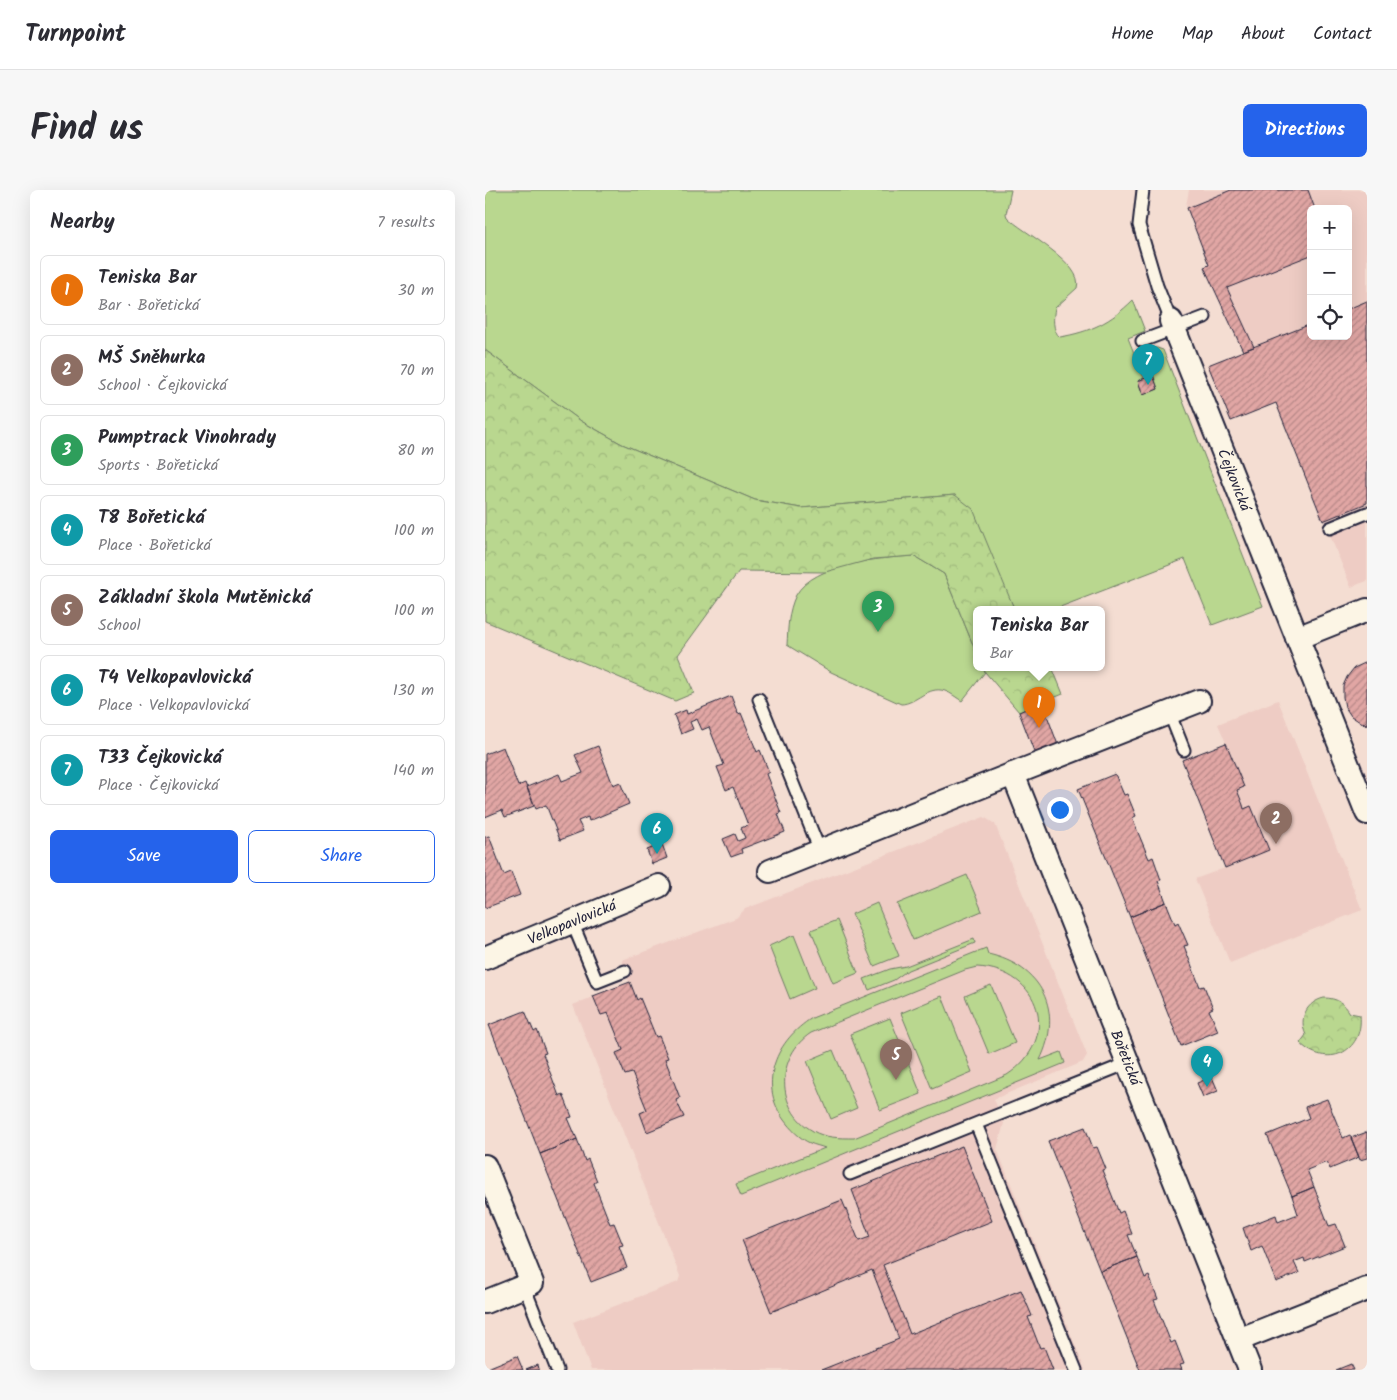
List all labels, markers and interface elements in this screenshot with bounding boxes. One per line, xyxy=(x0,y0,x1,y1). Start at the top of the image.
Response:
text: Turnpoint xyxy=(25,15,126,54)
text: Home xyxy=(1111,20,1154,49)
text: Map xyxy=(1182,20,1213,49)
text: About xyxy=(1241,20,1285,49)
text: Contact xyxy=(1313,20,1372,49)
text: Find us xyxy=(30,102,143,158)
button: Directions xyxy=(1243,104,1367,157)
map controls xyxy=(1307,205,1352,340)
button: + xyxy=(1307,205,1352,250)
text: Nearby xyxy=(50,206,115,239)
text: 7 results xyxy=(377,210,435,235)
button: − xyxy=(1307,250,1352,295)
text: Teniska Bar xyxy=(98,263,197,293)
text: 1 xyxy=(65,278,69,303)
text: 30 m xyxy=(398,278,434,303)
text: Bar · Bořetická xyxy=(98,293,200,318)
button: locate xyxy=(1307,295,1352,340)
text: MŠ Sněhurka xyxy=(98,343,205,373)
pin: 7 xyxy=(1132,344,1164,385)
text: 2 xyxy=(62,358,72,383)
text: 70 m xyxy=(399,358,434,383)
text: School · Čejkovická xyxy=(98,373,227,398)
text: Pumptrack Vinohrady xyxy=(98,423,276,453)
text: 3 xyxy=(63,438,71,463)
text: 80 m xyxy=(397,438,434,463)
street label: Čejkovická xyxy=(1210,445,1257,517)
text: Sports · Bořetická xyxy=(98,453,218,478)
text: T8 Bořetická xyxy=(98,503,205,533)
text: 4 xyxy=(63,518,71,543)
text: 100 m xyxy=(394,518,434,543)
text: Place · Bořetická xyxy=(98,533,211,558)
text: Základní škola Mutěnická xyxy=(98,583,311,613)
pin: 3 xyxy=(862,591,894,632)
text: 5 xyxy=(63,598,71,623)
text: 100 m xyxy=(394,598,434,623)
popup xyxy=(973,606,1105,671)
text: Teniska Bar xyxy=(990,611,1088,641)
text: School xyxy=(98,613,141,638)
text: Bar xyxy=(990,641,1013,666)
text: T4 Velkopavlovická xyxy=(98,663,252,693)
text: 6 xyxy=(63,678,71,703)
text: 130 m xyxy=(393,678,434,703)
pin: 1 xyxy=(1023,687,1055,728)
text: Place · Velkopavlovická xyxy=(98,693,249,718)
text: T33 Čejkovická xyxy=(98,743,222,773)
text: 7 xyxy=(63,758,71,783)
text: 140 m xyxy=(393,758,434,783)
text: Place · Čejkovická xyxy=(98,773,219,798)
your location xyxy=(1047,797,1073,823)
pin: 2 xyxy=(1260,803,1292,844)
pin: 6 xyxy=(641,813,673,854)
button: Save xyxy=(50,830,238,883)
button: Share xyxy=(248,830,435,883)
street label: Velkopavlovická xyxy=(524,893,622,952)
street label: Bořetická xyxy=(1103,1027,1147,1091)
pin: 5 xyxy=(880,1039,912,1080)
pin: 4 xyxy=(1191,1046,1223,1087)

